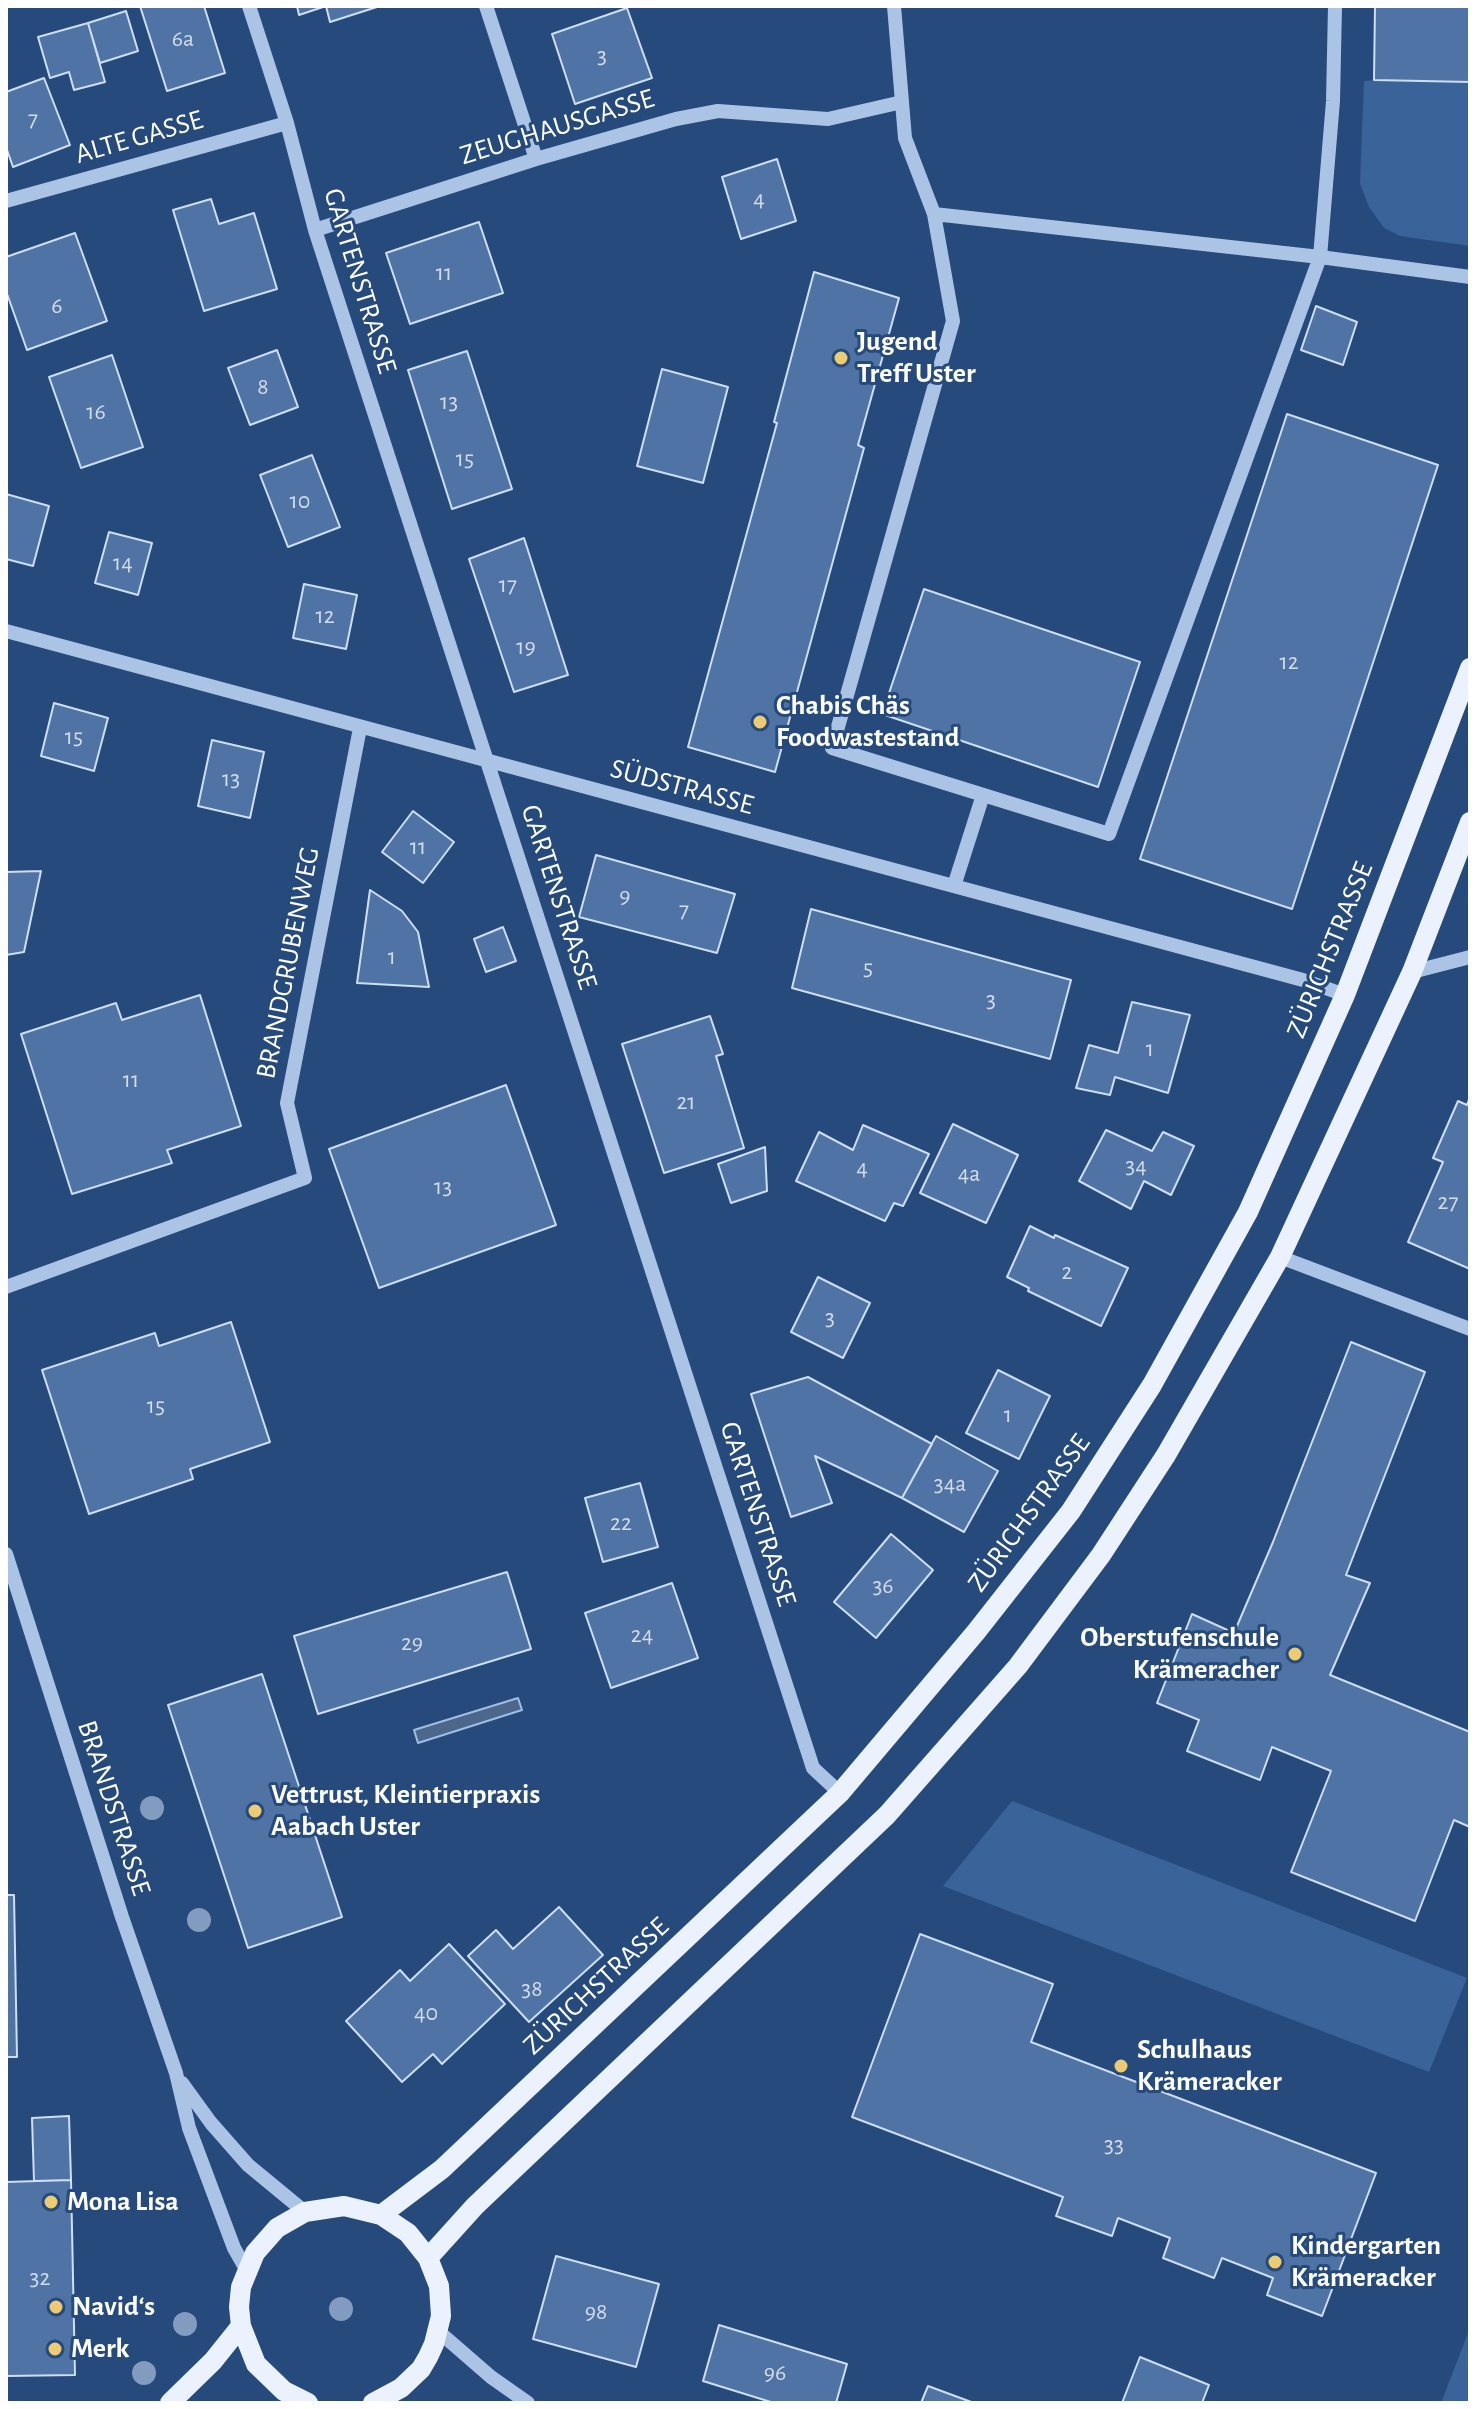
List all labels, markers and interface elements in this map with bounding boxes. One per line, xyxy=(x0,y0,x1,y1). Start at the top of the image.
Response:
house number: 6a xyxy=(172,25,194,53)
house number: 3 xyxy=(597,42,607,70)
street label: ZEUGHAUSGASSE xyxy=(456,82,658,172)
street label: ALTE GASSE xyxy=(71,103,207,171)
house number: 7 xyxy=(28,105,38,133)
street label: GARTENSTRASSE xyxy=(316,184,404,378)
house number: 4 xyxy=(753,185,765,213)
house number: 11 xyxy=(436,259,452,287)
house number: 6 xyxy=(51,292,63,320)
place label: Jugend Treff Uster xyxy=(857,325,976,391)
marker: Jugend Treff Uster xyxy=(832,349,850,367)
house number: 8 xyxy=(257,373,269,401)
house number: 13 xyxy=(440,388,458,416)
house number: 16 xyxy=(86,398,106,426)
house number: 15 xyxy=(456,445,474,473)
house number: 10 xyxy=(290,487,310,515)
house number: 14 xyxy=(113,549,133,577)
house number: 17 xyxy=(499,571,517,599)
house number: 12 xyxy=(315,602,335,630)
house number: 19 xyxy=(516,633,536,661)
house number: 12 xyxy=(1279,648,1299,676)
place label: Chabis Chäs Foodwastestand xyxy=(776,689,959,755)
marker: Chabis Chäs Foodwastestand xyxy=(751,713,769,731)
house number: 15 xyxy=(65,723,83,751)
street label: SÜDSTRASSE xyxy=(607,752,757,822)
house number: 13 xyxy=(222,765,240,793)
street label: GARTENSTRASSE xyxy=(513,801,605,993)
house number: 11 xyxy=(410,833,426,861)
street label: BRANDGRUBENWEG xyxy=(249,844,327,1082)
street label: ZÜRICHSTRASSE xyxy=(1279,857,1381,1043)
house number: 9 xyxy=(619,882,631,910)
house number: 7 xyxy=(679,896,689,924)
house number: 1 xyxy=(388,943,396,971)
house number: 5 xyxy=(863,954,873,982)
house number: 3 xyxy=(986,986,996,1014)
house number: 1 xyxy=(1146,1035,1154,1063)
house number: 11 xyxy=(123,1066,139,1094)
house number: 21 xyxy=(676,1088,696,1116)
house number: 34 xyxy=(1125,1152,1147,1180)
house number: 4 xyxy=(856,1154,868,1182)
house number: 4a xyxy=(958,1160,980,1188)
house number: 13 xyxy=(434,1173,452,1201)
house number: 27 xyxy=(1438,1188,1458,1216)
house number: 2 xyxy=(1062,1258,1072,1286)
house number: 3 xyxy=(825,1304,835,1332)
house number: 15 xyxy=(147,1392,165,1420)
house number: 1 xyxy=(1004,1401,1012,1429)
street label: GARTENSTRASSE xyxy=(712,1418,804,1610)
street label: ZÜRICHSTRASSE xyxy=(961,1428,1097,1598)
house number: 34a xyxy=(934,1470,966,1498)
house number: 22 xyxy=(610,1509,632,1537)
house number: 36 xyxy=(872,1572,894,1600)
house number: 24 xyxy=(631,1621,653,1649)
place label: Oberstufenschule Krämeracher xyxy=(1080,1621,1279,1687)
house number: 29 xyxy=(401,1629,423,1657)
marker: Oberstufenschule Krämeracher xyxy=(1286,1645,1304,1663)
street label: BRANDSTRASSE xyxy=(70,1716,158,1900)
place label: Vettrust, Kleintierpraxis Aabach Uster xyxy=(271,1778,540,1844)
marker: Vettrust, Kleintierpraxis Aabach Uster xyxy=(246,1802,264,1820)
street label: ZÜRICHSTRASSE xyxy=(516,1910,676,2062)
house number: 38 xyxy=(521,1975,543,2003)
house number: 40 xyxy=(414,1999,438,2027)
place label: Schulhaus Krämeracker xyxy=(1137,2033,1282,2099)
marker: Schulhaus Krämeracker xyxy=(1112,2057,1130,2075)
house number: 33 xyxy=(1104,2131,1124,2159)
place label: Mona Lisa xyxy=(67,2185,179,2219)
marker: Mona Lisa xyxy=(42,2193,60,2211)
place label: Kindergarten Krämeracker xyxy=(1291,2229,1441,2295)
marker: Kindergarten Krämeracker xyxy=(1266,2253,1284,2271)
house number: 32 xyxy=(30,2264,50,2292)
place label: Navid‘s xyxy=(72,2290,155,2324)
marker: Navid‘s xyxy=(47,2298,65,2316)
house number: 98 xyxy=(585,2298,607,2326)
place label: Merk xyxy=(71,2332,129,2366)
marker: Merk xyxy=(46,2340,64,2358)
house number: 96 xyxy=(764,2359,786,2387)

